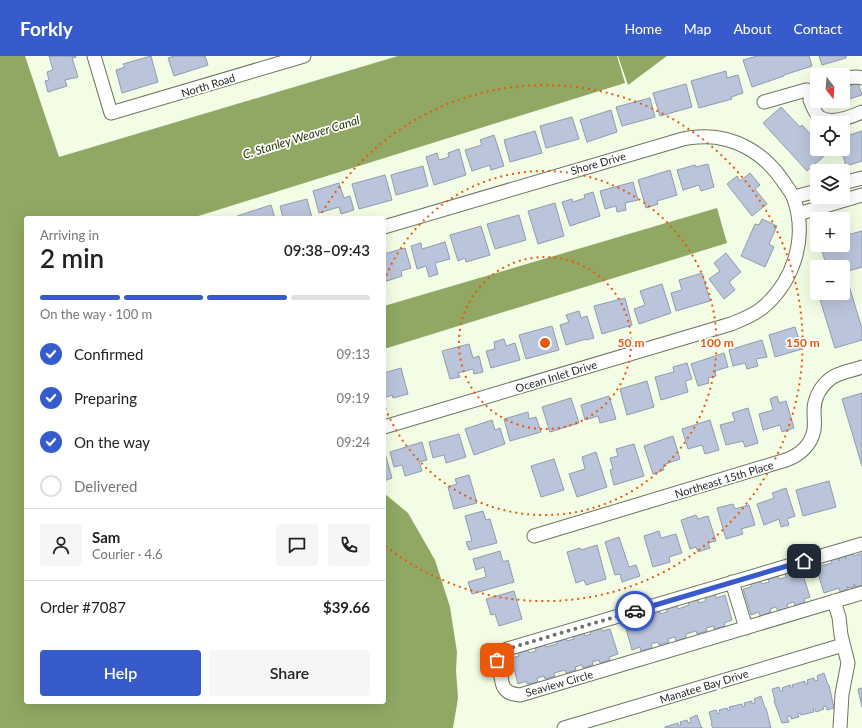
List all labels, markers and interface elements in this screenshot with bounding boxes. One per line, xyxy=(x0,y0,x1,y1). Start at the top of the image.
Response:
text: Forkly xyxy=(20,17,73,40)
text: Home xyxy=(624,20,662,37)
text: Map xyxy=(684,20,711,37)
text: About xyxy=(733,20,771,37)
text: Contact xyxy=(793,20,842,37)
north arrow xyxy=(810,68,850,108)
map controls xyxy=(810,68,850,300)
street label: North Road xyxy=(179,71,237,99)
water label: C. Stanley Weaver Canal xyxy=(241,112,362,162)
button: locate xyxy=(810,116,850,156)
street label: Shore Drive xyxy=(569,149,627,177)
button: layers xyxy=(810,164,850,204)
button: + xyxy=(810,212,850,252)
text: Arriving in xyxy=(40,227,99,243)
text: 09:38–09:43 xyxy=(284,241,370,259)
text: 2 min xyxy=(40,242,104,274)
button: − xyxy=(810,260,850,300)
text: On the way · 100 m xyxy=(40,306,152,322)
text: 50 m xyxy=(618,335,644,350)
text: 100 m xyxy=(700,335,734,350)
text: 150 m xyxy=(786,335,820,350)
centre of rings xyxy=(538,336,552,350)
icon: check xyxy=(40,343,62,365)
text: Confirmed xyxy=(74,345,143,363)
text: 09:13 xyxy=(337,346,370,362)
street label: Ocean Inlet Drive xyxy=(514,357,599,395)
icon: check xyxy=(40,387,62,409)
text: Preparing xyxy=(74,389,137,407)
text: 09:19 xyxy=(337,390,370,406)
icon: check xyxy=(40,431,62,453)
text: On the way xyxy=(74,433,150,451)
text: 09:24 xyxy=(337,434,370,450)
street label: Northeast 15th Place xyxy=(673,458,775,500)
text: Delivered xyxy=(74,477,137,495)
button: person xyxy=(40,524,82,566)
button: chat xyxy=(276,524,318,566)
button: phone xyxy=(328,524,370,566)
text: Sam xyxy=(92,528,120,546)
pin xyxy=(787,544,821,578)
text: Courier · 4.6 xyxy=(92,546,163,562)
icon: home xyxy=(793,550,815,572)
courier xyxy=(615,591,655,631)
text: Order #7087 xyxy=(40,598,126,616)
text: $39.66 xyxy=(323,598,370,616)
icon: car xyxy=(624,600,646,622)
pin xyxy=(480,643,514,677)
icon: bag xyxy=(486,649,508,671)
button: Help xyxy=(40,650,201,696)
button: Share xyxy=(209,650,370,696)
street label: Manatee Bay Drive xyxy=(658,666,750,706)
street label: Seaview Circle xyxy=(524,667,595,699)

